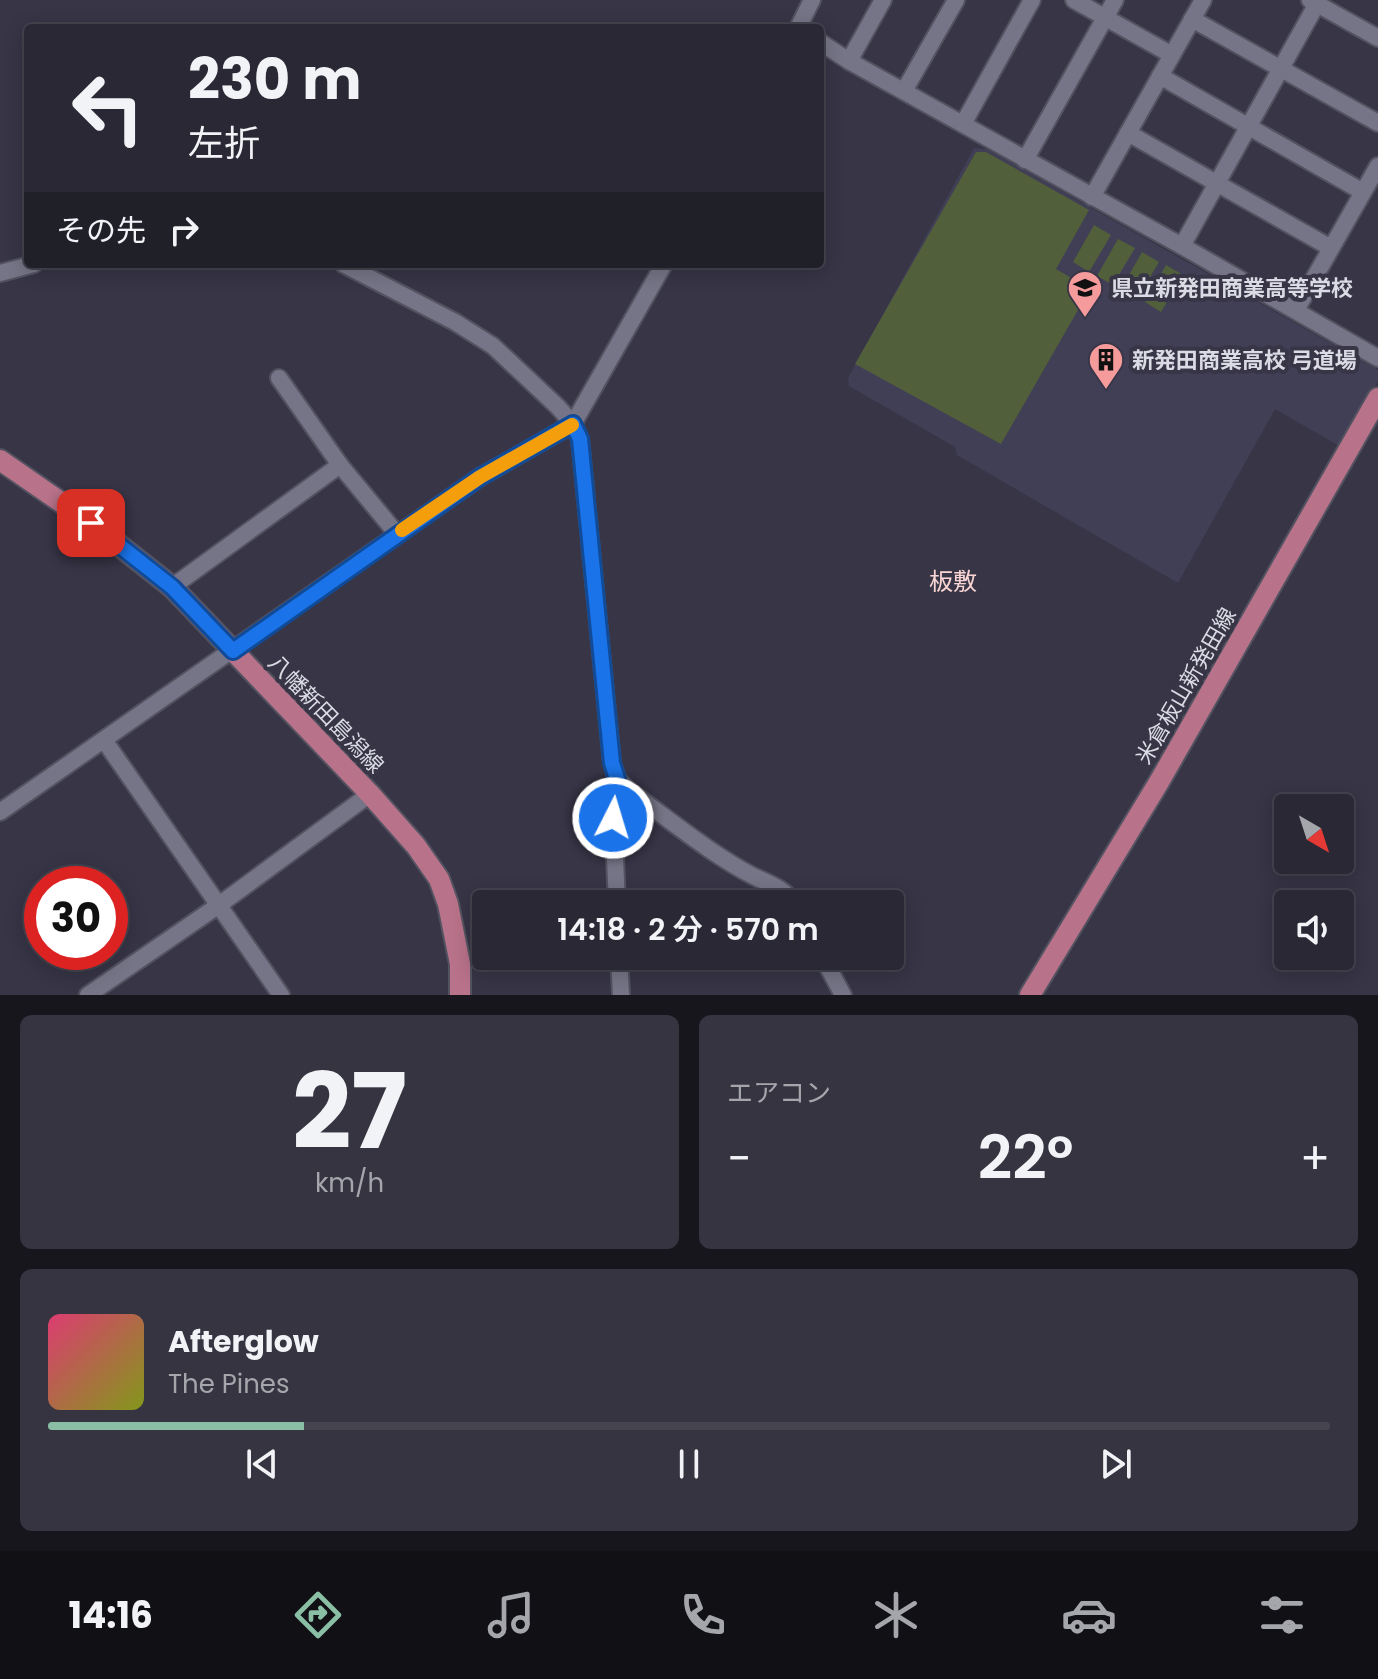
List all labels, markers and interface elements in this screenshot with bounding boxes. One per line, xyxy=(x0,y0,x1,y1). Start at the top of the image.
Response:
text: 230 m xyxy=(188,40,362,119)
icon: left xyxy=(56,56,160,160)
text: 左折 xyxy=(188,118,260,169)
icon: right xyxy=(162,208,206,252)
text: その先 xyxy=(56,209,146,252)
school or university icon: 県立新発田商業高等学校 xyxy=(1066,269,1104,319)
place label: 県立新発田商業高等学校 xyxy=(1111,273,1353,304)
building icon: 新発田商業高校 弓道場 xyxy=(1087,341,1125,391)
place label: 新発田商業高校 弓道場 xyxy=(1132,345,1357,376)
pin xyxy=(57,489,125,557)
icon: arrive xyxy=(69,501,113,545)
district label: 板敷 xyxy=(929,565,977,598)
street label: 米倉板山新発田線 xyxy=(1129,602,1243,770)
street label: 八幡新田島潟線 xyxy=(261,648,391,780)
position arrow xyxy=(571,776,655,860)
north arrow xyxy=(1274,794,1354,874)
map controls xyxy=(1274,794,1354,970)
speed limit sign: 30 xyxy=(24,866,128,970)
button: sound xyxy=(1274,890,1354,970)
text: 14:18 · 2 分 · 570 m xyxy=(557,908,819,951)
text: 27 xyxy=(292,1039,407,1184)
text: エアコン xyxy=(727,1075,831,1111)
text: 22° xyxy=(978,1116,1073,1200)
text: − xyxy=(727,1128,751,1189)
text: + xyxy=(1300,1128,1330,1189)
text: km/h xyxy=(315,1165,384,1201)
text: Afterglow xyxy=(168,1320,319,1363)
text: The Pines xyxy=(168,1366,290,1402)
icon: previous xyxy=(240,1442,284,1486)
icon: pause xyxy=(667,1442,711,1486)
icon: next xyxy=(1094,1442,1138,1486)
icon: directions xyxy=(290,1587,346,1643)
icon: music xyxy=(483,1587,539,1643)
icon: phone xyxy=(675,1587,731,1643)
icon: climate xyxy=(868,1587,924,1643)
icon: car xyxy=(1061,1587,1117,1643)
icon: filters xyxy=(1254,1587,1310,1643)
text: 14:16 xyxy=(68,1590,153,1641)

